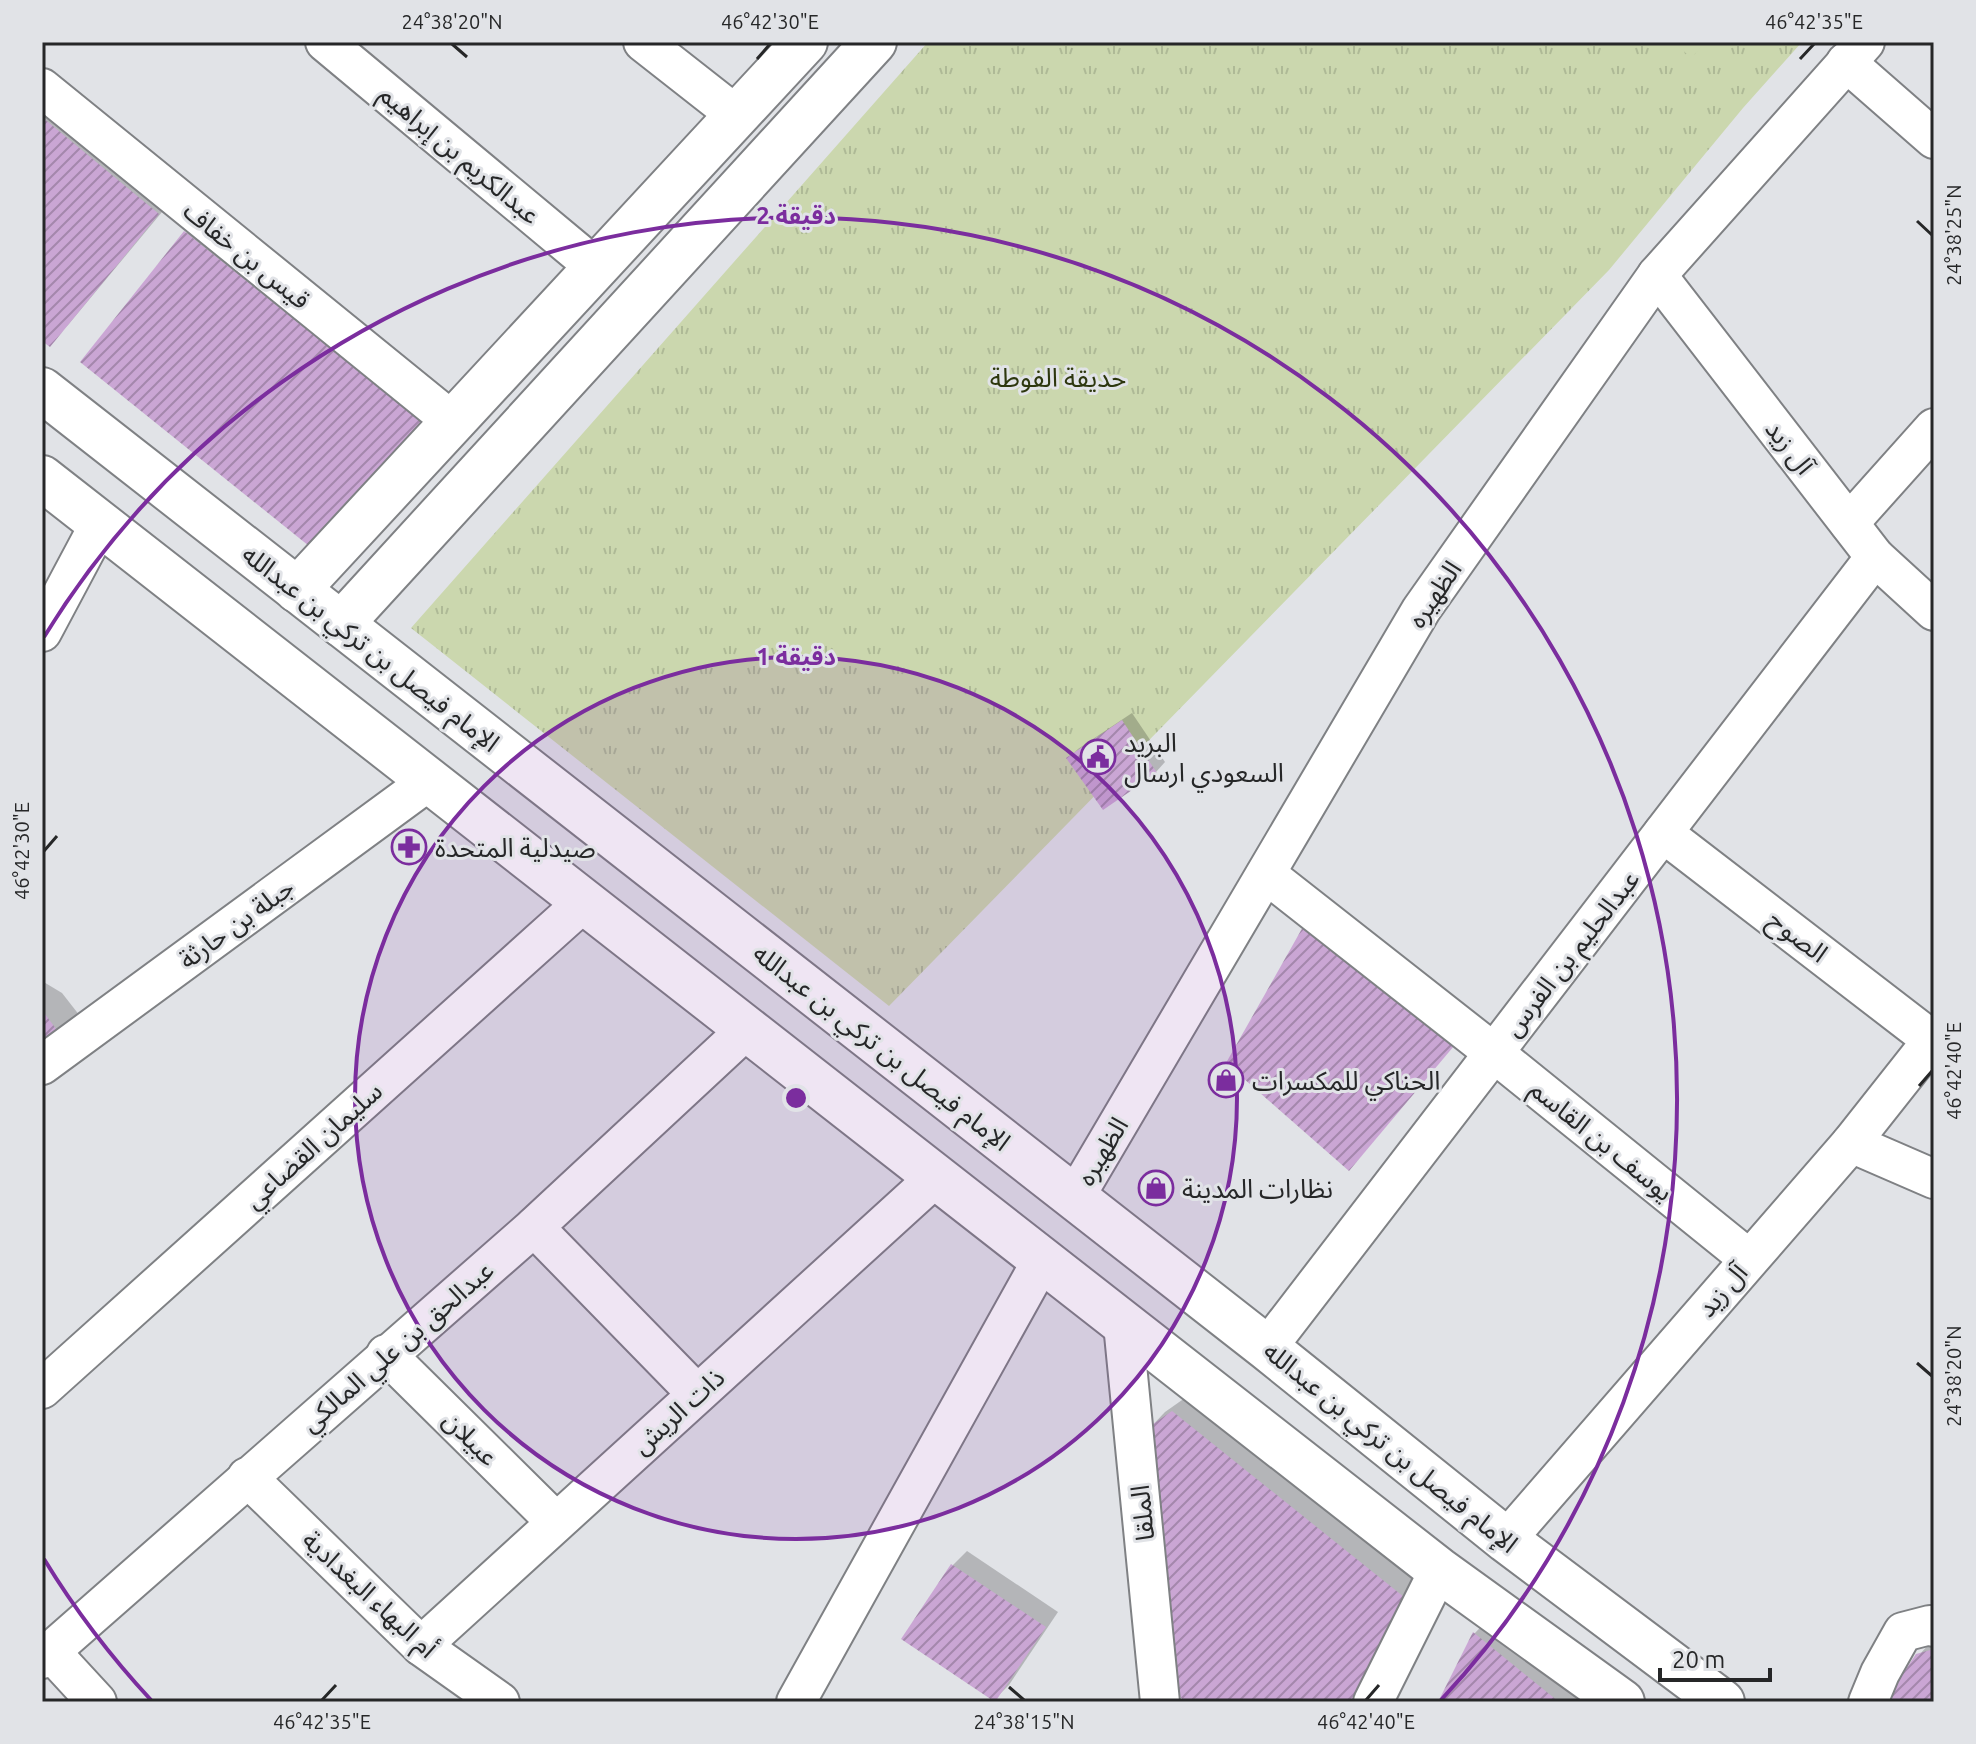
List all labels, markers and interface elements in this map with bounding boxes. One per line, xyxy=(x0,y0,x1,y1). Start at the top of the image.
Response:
text: 24°38'20"N xyxy=(401,10,503,33)
text: 46°42'30"E xyxy=(721,10,819,33)
text: 46°42'35"E xyxy=(1765,10,1863,33)
street label: عبدالكريم بن إبراهيم xyxy=(370,79,546,234)
text: 24°38'25"N xyxy=(1942,184,1965,286)
street label: قيس بن خفاف xyxy=(178,195,316,315)
text: 2 دقيقة xyxy=(756,202,836,230)
park label: حديقة الفوطة xyxy=(990,363,1126,393)
street label: آل زيد xyxy=(1759,414,1821,481)
street label: الإمام فيصل بن تركي بن عبدالله xyxy=(233,539,505,762)
street label: الظهيره xyxy=(1401,555,1468,633)
text: 1 دقيقة xyxy=(756,643,836,671)
place label: البريد السعودي ارسال xyxy=(1124,728,1284,793)
public building icon: البريد السعودي ارسال xyxy=(1079,738,1117,776)
text: 46°42'30"E xyxy=(10,802,33,900)
pharmacy icon: صيدلية المتحدة xyxy=(390,828,428,866)
place label: صيدلية المتحدة xyxy=(435,833,596,862)
street label: عبدالحليم بن الفرس xyxy=(1497,864,1649,1045)
street label: جبلة بن حارثة xyxy=(173,872,300,975)
street label: الصوح xyxy=(1760,904,1833,972)
street label: الإمام فيصل بن تركي بن عبدالله xyxy=(744,938,1016,1161)
text: 46°42'40"E xyxy=(1942,1022,1965,1120)
shop icon: الحناكي للمكسرات xyxy=(1207,1061,1245,1099)
place label: الحناكي للمكسرات xyxy=(1252,1066,1440,1101)
street label: يوسف بن القاسم xyxy=(1521,1074,1679,1211)
street label: سليمان القضاعي xyxy=(238,1076,392,1219)
centre of rings xyxy=(782,1084,810,1112)
street label: الظهيره xyxy=(1070,1112,1134,1191)
shop icon: نظارات المدينة xyxy=(1137,1169,1175,1207)
place label: نظارات المدينة xyxy=(1182,1174,1333,1204)
street label: عبدالحق بن علي المالكي xyxy=(295,1255,503,1442)
street label: آل زيد xyxy=(1691,1257,1754,1323)
text: 24°38'20"N xyxy=(1942,1325,1965,1427)
street label: الإمام فيصل بن تركي بن عبدالله xyxy=(1255,1336,1524,1563)
street label: ذات الريش xyxy=(626,1362,731,1461)
street label: عبيلان xyxy=(437,1405,504,1472)
street label: الملقا xyxy=(1125,1484,1159,1542)
street label: أم البهاء البغدادية xyxy=(293,1524,444,1668)
scale bar xyxy=(1660,1632,1770,1682)
text: 20 m xyxy=(1672,1646,1725,1673)
text: 46°42'35"E xyxy=(273,1710,371,1733)
text: 24°38'15"N xyxy=(973,1710,1075,1733)
text: 46°42'40"E xyxy=(1317,1710,1415,1733)

